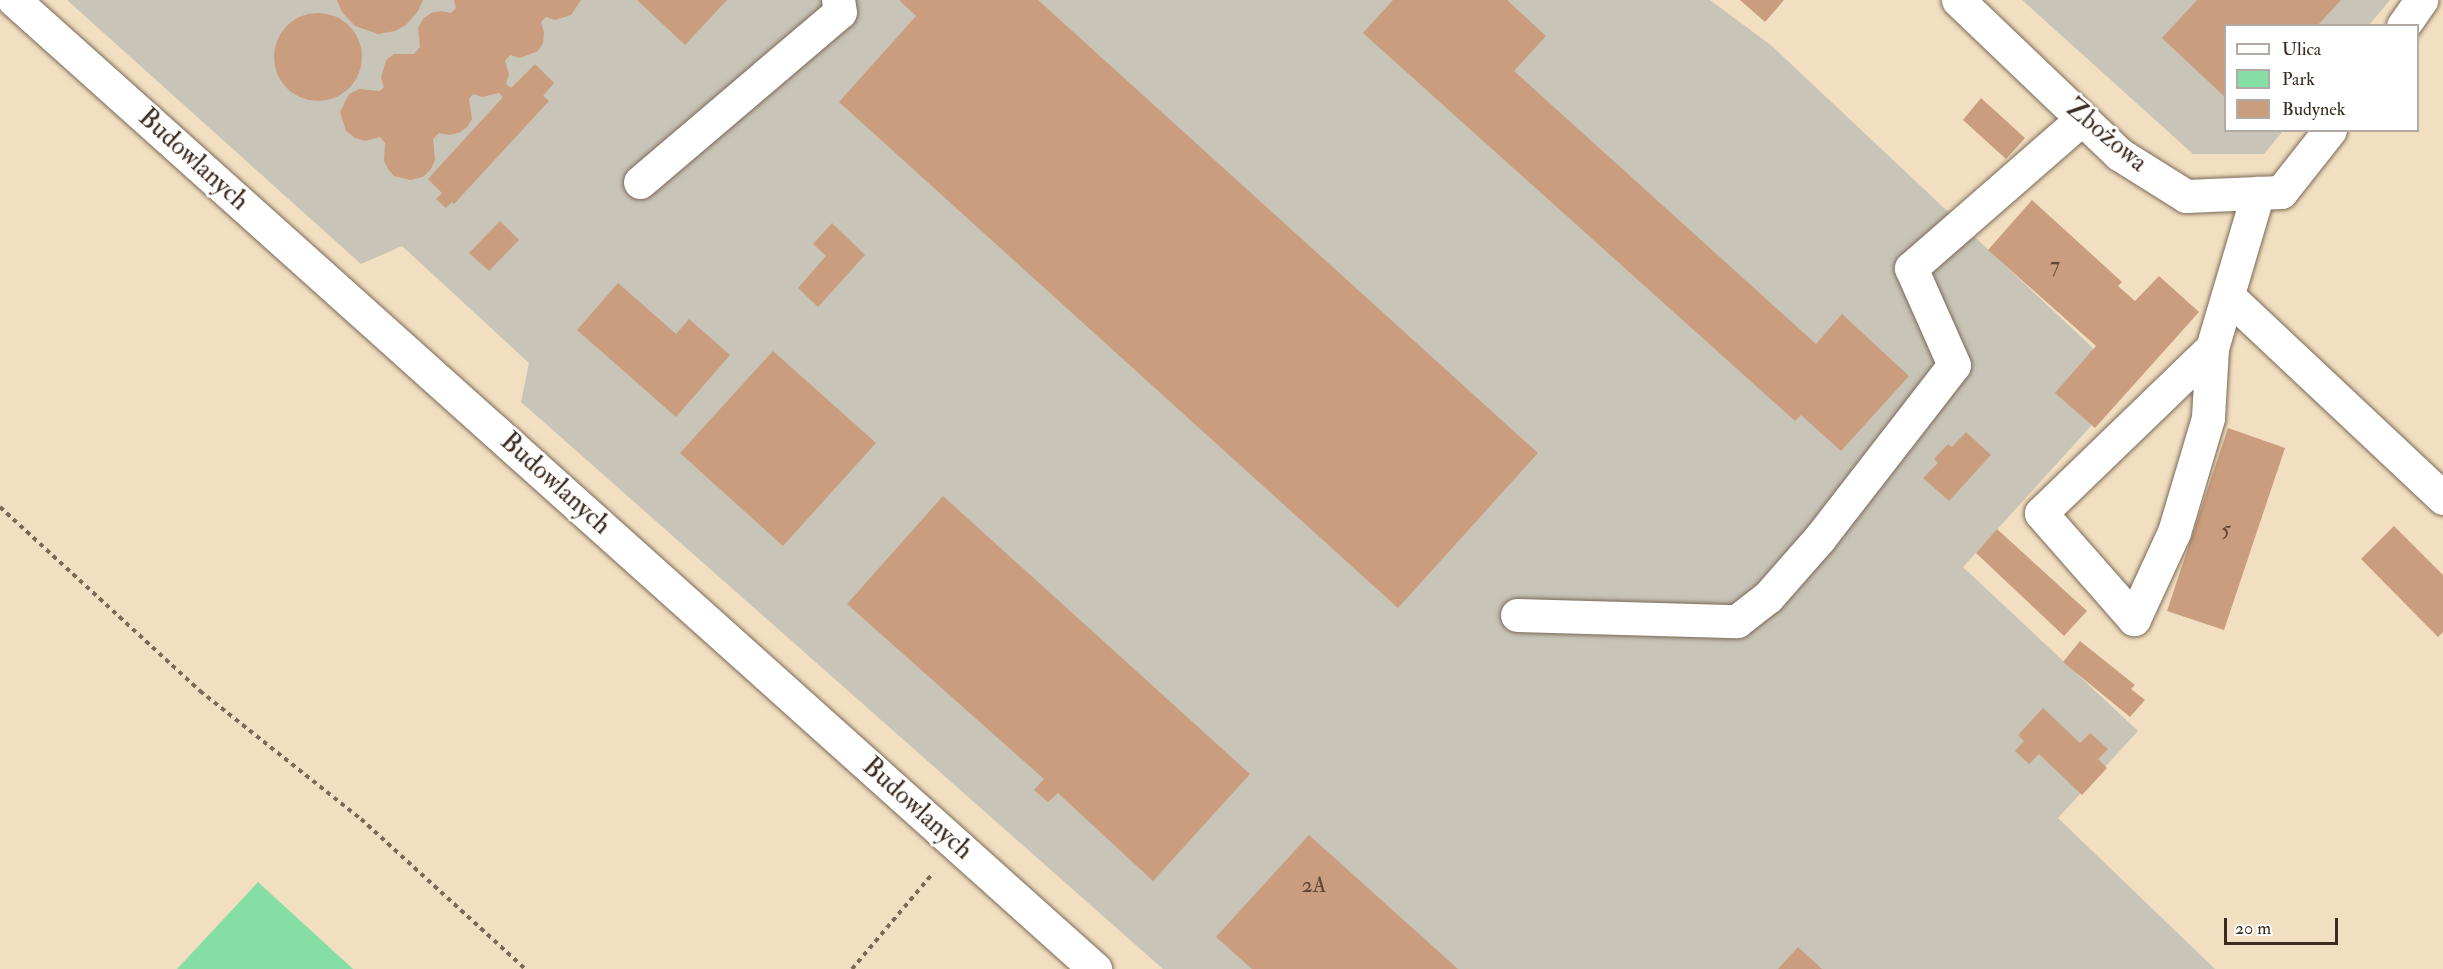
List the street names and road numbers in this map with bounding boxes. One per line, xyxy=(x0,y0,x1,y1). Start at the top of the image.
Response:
street label: Zbożowa xyxy=(2059,93,2153,179)
street label: Budowlanych xyxy=(132,102,254,218)
street label: Budowlanych xyxy=(494,426,616,542)
street label: Budowlanych xyxy=(856,751,978,867)

